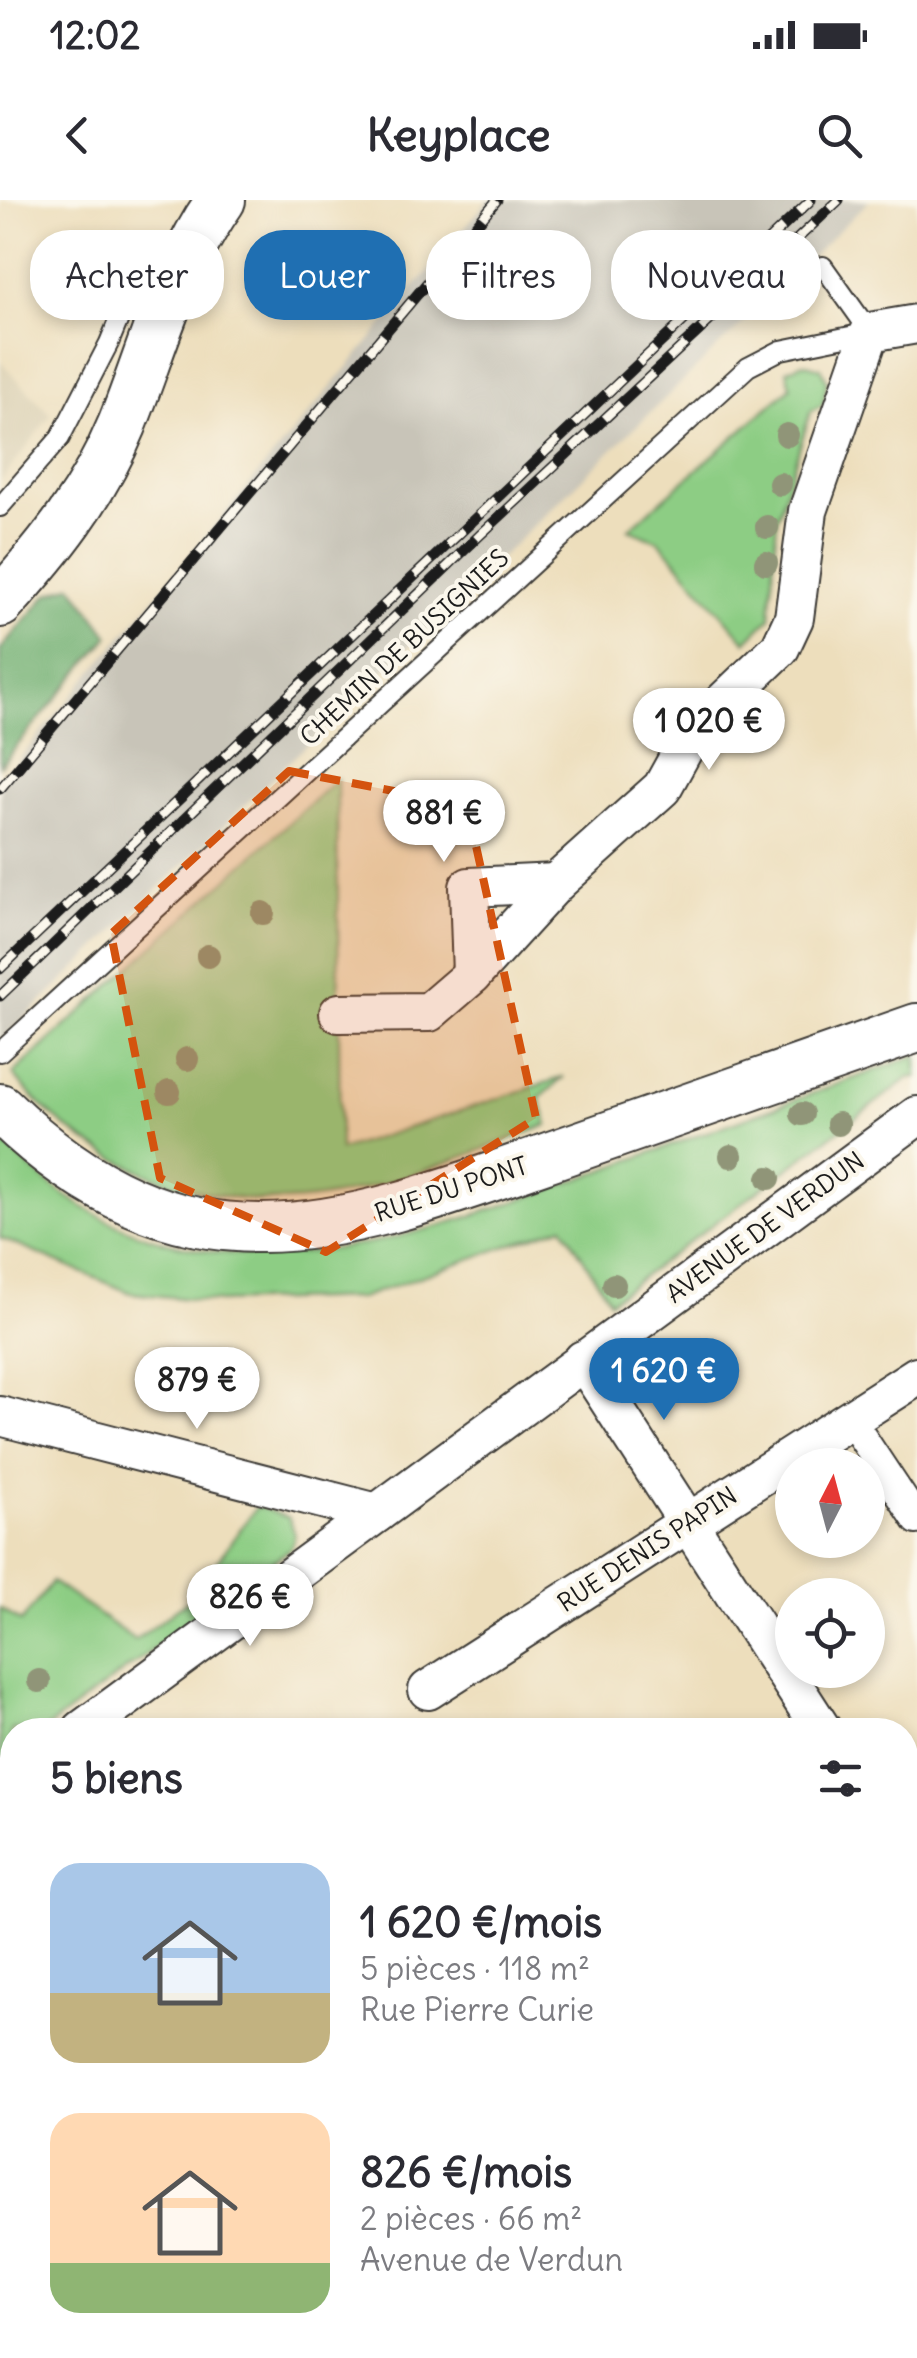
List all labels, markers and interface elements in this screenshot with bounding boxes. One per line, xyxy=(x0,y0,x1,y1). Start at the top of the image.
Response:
text: 12:02 xyxy=(50,12,140,59)
text: Keyplace xyxy=(366,107,551,163)
icon: back xyxy=(50,108,105,163)
icon: search xyxy=(812,108,867,163)
chip: Acheter xyxy=(30,230,224,320)
chip: Louer xyxy=(244,230,406,320)
chip: Filtres xyxy=(426,230,591,320)
chip: Nouveau xyxy=(611,230,821,320)
street label: CHEMIN DE BUSIGNIES xyxy=(293,542,515,752)
pin: 1 020 € xyxy=(617,688,801,773)
text: 1 020 € xyxy=(655,700,763,741)
pin: 881 € xyxy=(374,780,514,865)
text: 881 € xyxy=(405,792,483,833)
street label: AVENUE DE VERDUN xyxy=(660,1144,870,1310)
street label: RUE DU PONT xyxy=(370,1149,532,1229)
pin: 1 620 € xyxy=(572,1338,756,1423)
pin: 879 € xyxy=(127,1347,267,1432)
text: 1 620 € xyxy=(611,1350,717,1391)
text: 879 € xyxy=(157,1359,237,1400)
north arrow xyxy=(775,1448,885,1558)
map controls xyxy=(775,1448,885,1688)
street label: RUE DENIS PAPIN xyxy=(551,1479,743,1619)
pin: 826 € xyxy=(180,1564,320,1649)
text: 826 € xyxy=(209,1576,291,1617)
button: locate xyxy=(775,1578,885,1688)
icon: filters xyxy=(813,1751,868,1806)
text: 5 biens xyxy=(50,1752,183,1804)
text: 1 620 €/mois xyxy=(360,1896,602,1948)
icon: home xyxy=(130,1903,250,2023)
text: 5 pièces · 118 m² xyxy=(360,1948,590,1989)
text: Rue Pierre Curie xyxy=(360,1989,594,2030)
text: 826 €/mois xyxy=(360,2146,572,2198)
icon: home xyxy=(130,2153,250,2273)
text: 2 pièces · 66 m² xyxy=(360,2198,582,2239)
text: Avenue de Verdun xyxy=(360,2239,623,2280)

